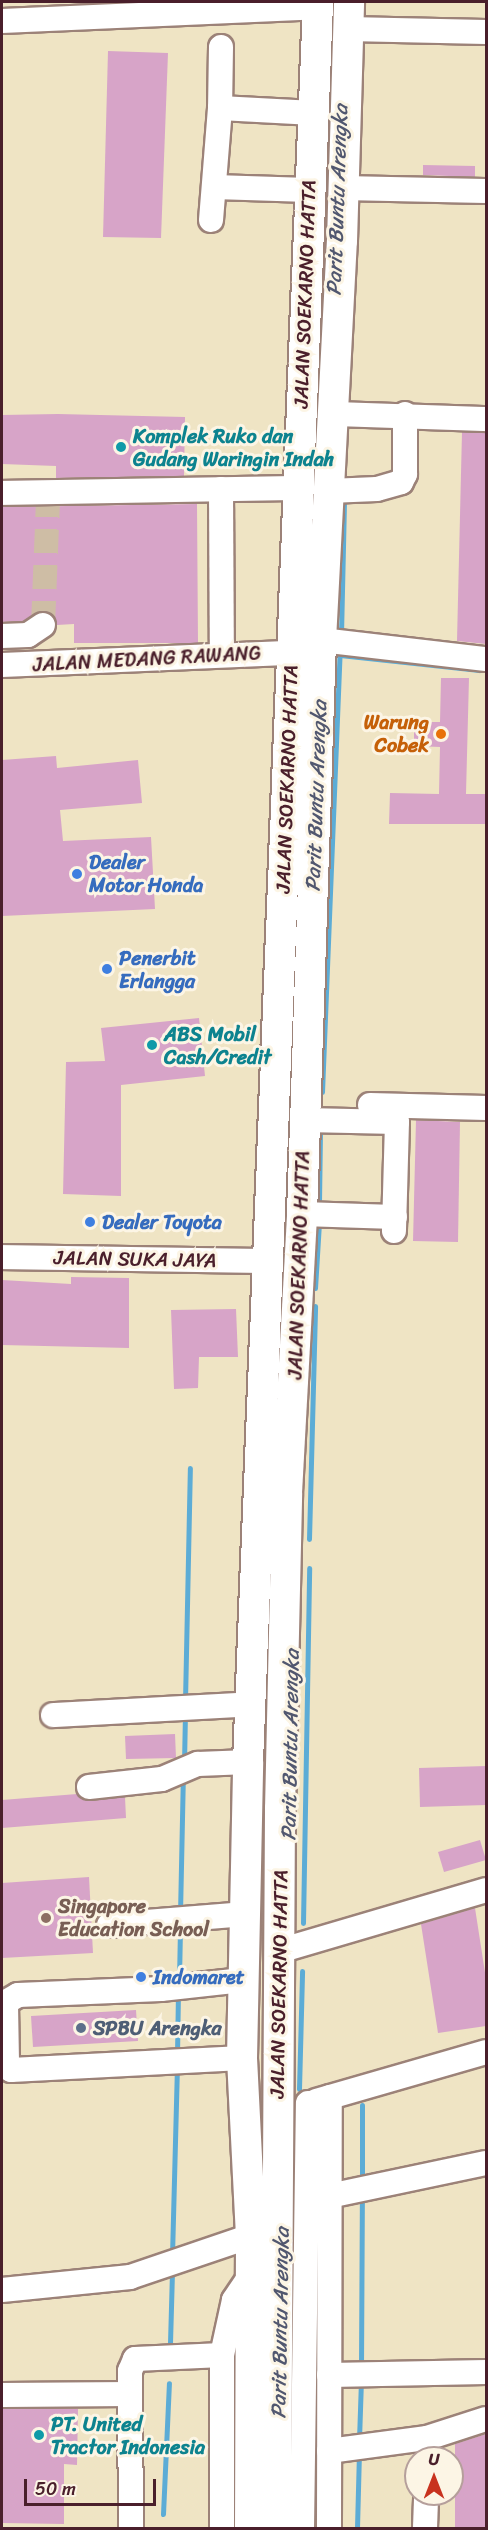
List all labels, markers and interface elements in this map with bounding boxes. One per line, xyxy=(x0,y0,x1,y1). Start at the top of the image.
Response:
water label: Parit Buntu Arengka xyxy=(321,104,353,296)
street label: JALAN SOEKARNO HATTA xyxy=(289,180,321,408)
place label: Komplek Ruko dan Gudang Waringin Indah xyxy=(133,424,334,471)
marker: Komplek Ruko dan Gudang Waringin Indah xyxy=(114,440,128,454)
street label: JALAN MEDANG RAWANG xyxy=(32,641,262,677)
street label: JALAN SOEKARNO HATTA xyxy=(271,665,303,893)
water label: Parit Buntu Arengka xyxy=(300,700,332,892)
place label: Warung Cobek xyxy=(364,710,429,757)
marker: Warung Cobek xyxy=(434,727,448,741)
place label: Dealer Motor Honda xyxy=(89,850,203,897)
marker: Dealer Motor Honda xyxy=(70,867,84,881)
place label: Penerbit Erlangga xyxy=(119,946,196,993)
marker: Penerbit Erlangga xyxy=(100,962,114,976)
place label: ABS Mobil Cash/Credit xyxy=(164,1022,271,1069)
marker: ABS Mobil Cash/Credit xyxy=(145,1038,159,1052)
street label: JALAN SOEKARNO HATTA xyxy=(283,1151,315,1379)
place label: Dealer Toyota xyxy=(102,1210,222,1234)
marker: Dealer Toyota xyxy=(83,1215,97,1229)
street label: JALAN SUKA JAYA xyxy=(53,1246,217,1272)
water label: Parit Buntu Arengka xyxy=(276,1649,304,1841)
street label: JALAN SOEKARNO HATTA xyxy=(265,1870,293,2098)
place label: Singapore Education School xyxy=(58,1894,209,1941)
marker: Singapore Education School xyxy=(39,1911,53,1925)
place label: Indomaret xyxy=(153,1965,244,1989)
marker: Indomaret xyxy=(134,1970,148,1984)
place label: SPBU Arengka xyxy=(93,2016,222,2040)
marker: SPBU Arengka xyxy=(74,2021,88,2035)
water label: Parit Buntu Arengka xyxy=(266,2227,294,2419)
place label: PT. United Tractor Indonesia xyxy=(51,2412,205,2459)
marker: PT. United Tractor Indonesia xyxy=(32,2428,46,2442)
text: U xyxy=(429,2445,439,2474)
north arrow xyxy=(404,2446,464,2506)
scale bar xyxy=(27,2467,159,2505)
text: 50 m xyxy=(35,2473,76,2505)

